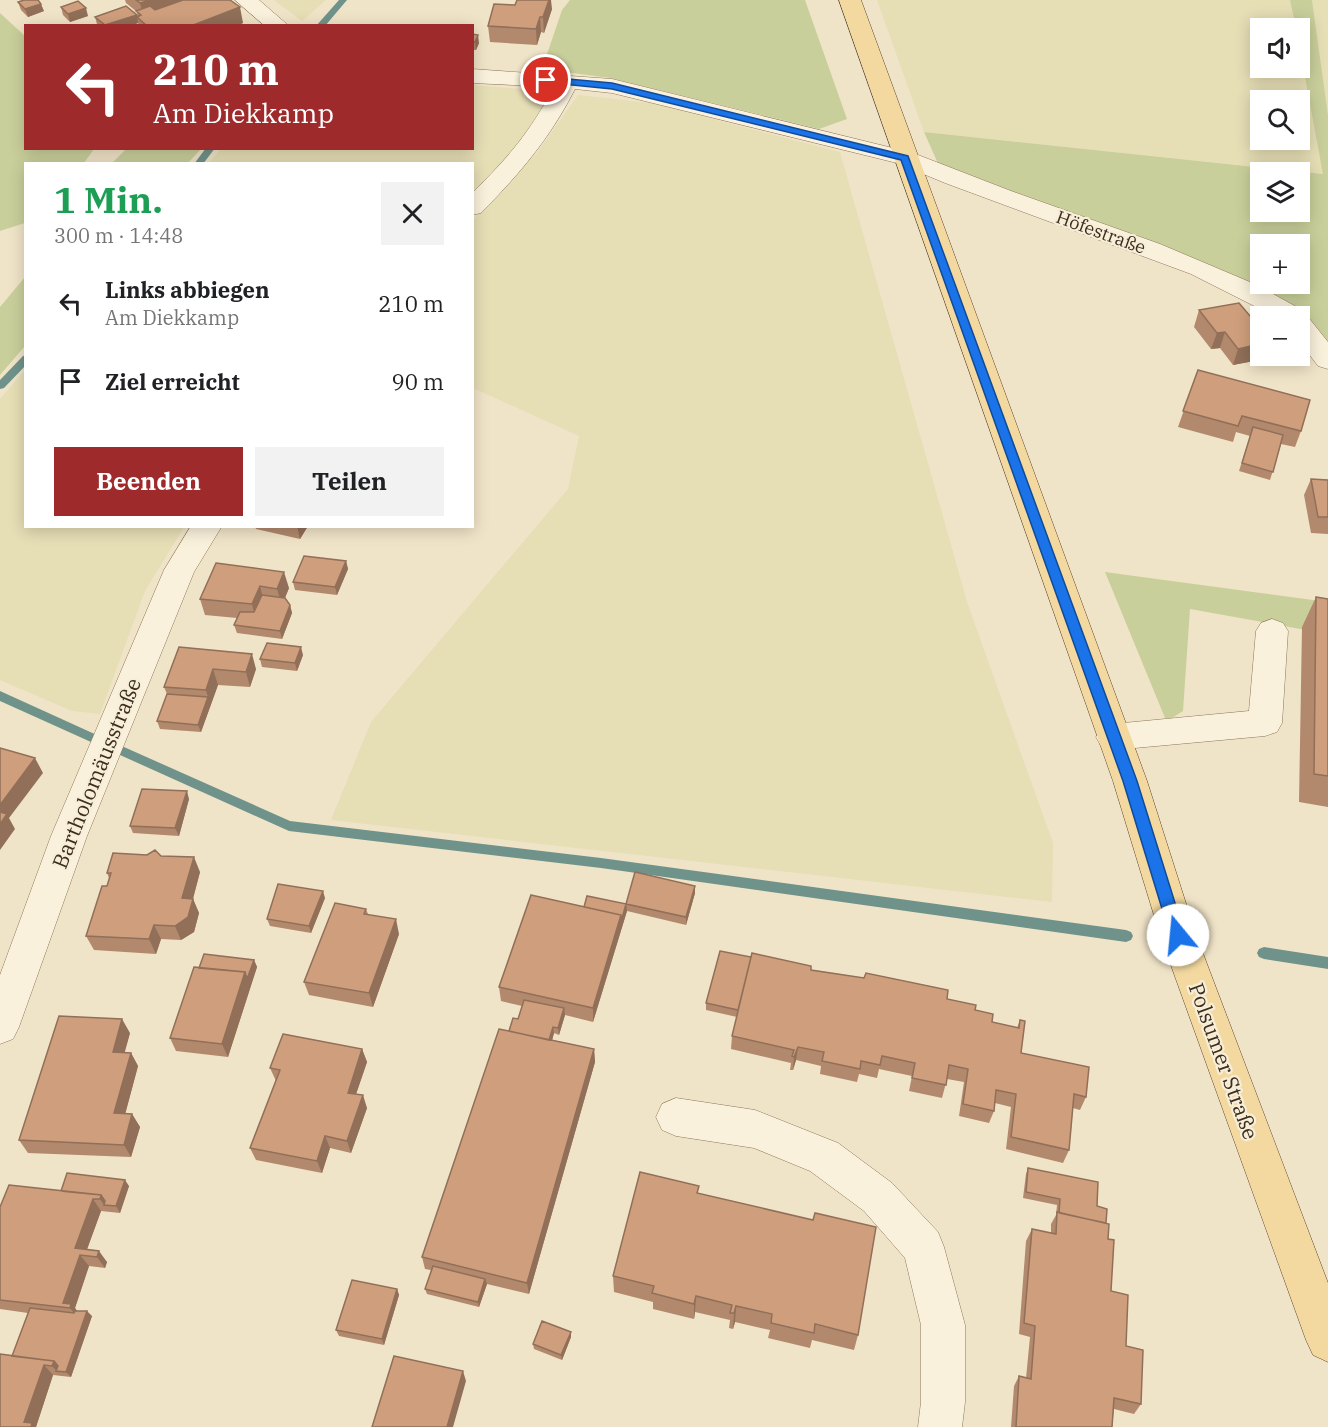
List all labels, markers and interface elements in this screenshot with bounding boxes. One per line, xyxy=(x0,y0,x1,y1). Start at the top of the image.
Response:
map controls xyxy=(1250,18,1310,366)
button: sound xyxy=(1250,18,1310,78)
text: 210 m xyxy=(153,42,279,97)
icon: left xyxy=(54,48,132,126)
pin xyxy=(520,54,571,105)
icon: arrive xyxy=(529,63,562,96)
button: search xyxy=(1250,90,1310,150)
text: Am Diekkamp xyxy=(153,95,334,130)
button: layers xyxy=(1250,162,1310,222)
text: 1 Min. xyxy=(54,176,163,223)
button: close xyxy=(381,182,444,245)
street label: Höfestraße xyxy=(1053,205,1149,259)
text: 300 m · 14:48 xyxy=(54,222,183,249)
button: + xyxy=(1250,234,1310,294)
text: Links abbiegen xyxy=(105,275,270,304)
icon: left xyxy=(54,287,87,320)
text: 210 m xyxy=(378,289,444,318)
text: Am Diekkamp xyxy=(105,304,239,331)
button: − xyxy=(1250,306,1310,366)
icon: arrive xyxy=(54,365,87,398)
text: Ziel erreicht xyxy=(105,367,240,396)
text: 90 m xyxy=(392,367,444,396)
button: Beenden xyxy=(54,447,243,516)
button: Teilen xyxy=(255,447,444,516)
street label: Bartholomäusstraße xyxy=(45,674,147,872)
position arrow xyxy=(1146,903,1210,967)
street label: Polsumer Straße xyxy=(1183,979,1265,1143)

